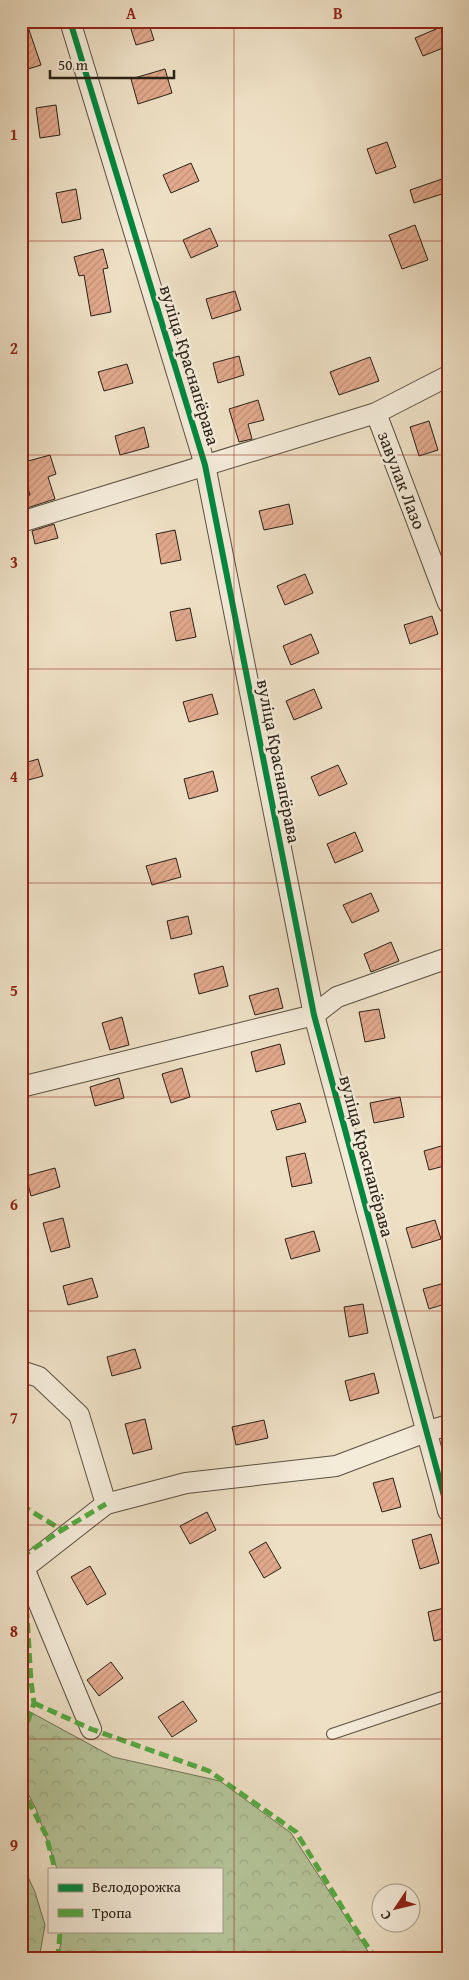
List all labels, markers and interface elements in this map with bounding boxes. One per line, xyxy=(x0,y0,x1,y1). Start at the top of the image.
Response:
text: A xyxy=(126,1,137,25)
text: B xyxy=(333,1,343,25)
scale bar xyxy=(50,48,174,80)
text: 50 m xyxy=(58,54,89,75)
text: 1 xyxy=(10,122,18,146)
street label: вуліца Краснапёрава xyxy=(153,282,227,449)
text: 2 xyxy=(10,336,18,360)
street label: завулак Лазо xyxy=(371,427,433,533)
text: 3 xyxy=(10,550,18,574)
street label: вуліца Краснапёрава xyxy=(250,677,308,846)
text: 4 xyxy=(10,764,18,788)
text: 5 xyxy=(10,978,18,1002)
street label: вуліца Краснапёрава xyxy=(332,1072,402,1240)
text: 6 xyxy=(10,1192,18,1216)
text: 7 xyxy=(10,1405,18,1429)
text: 8 xyxy=(10,1619,18,1643)
text: 9 xyxy=(10,1833,18,1857)
legend xyxy=(48,1868,222,1932)
text: Велодорожка xyxy=(92,1876,182,1897)
north arrow xyxy=(372,1882,422,1932)
text: Тропа xyxy=(92,1902,133,1923)
text: С xyxy=(375,1906,396,1924)

